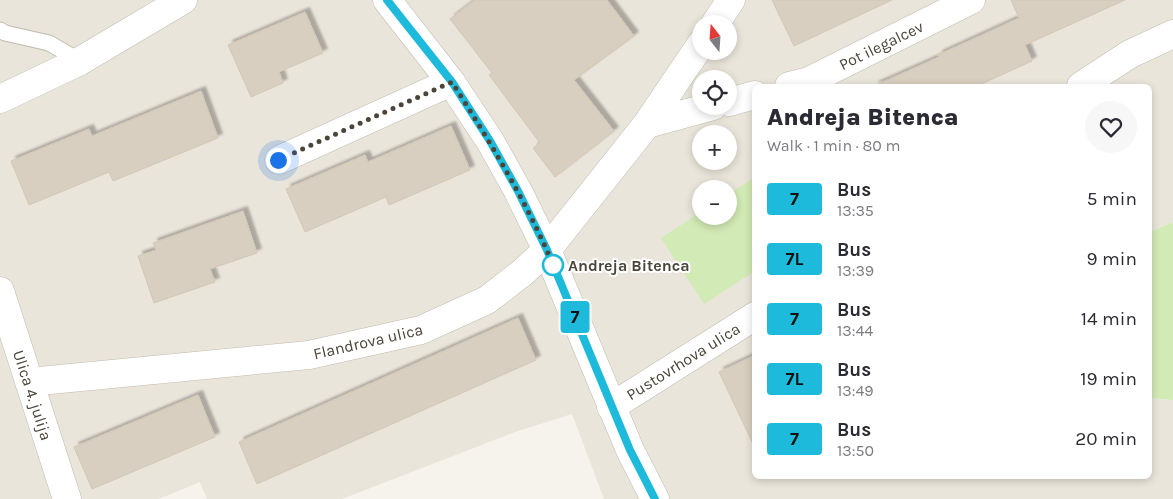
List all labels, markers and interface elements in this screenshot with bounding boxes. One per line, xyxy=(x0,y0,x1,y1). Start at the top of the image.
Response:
north arrow xyxy=(692,15,738,60)
map controls xyxy=(692,15,737,225)
street label: Pot ilegalcev xyxy=(836,17,927,74)
button: locate xyxy=(692,70,737,115)
button: heart xyxy=(1085,101,1137,153)
text: Andreja Bitenca xyxy=(767,103,959,131)
button: + xyxy=(692,125,737,170)
text: Walk · 1 min · 80 m xyxy=(767,136,901,155)
your location xyxy=(266,148,291,173)
text: Bus xyxy=(837,179,871,201)
button: − xyxy=(692,180,737,225)
text: 7 xyxy=(790,188,799,210)
text: 5 min xyxy=(1087,188,1137,210)
text: 13:35 xyxy=(837,201,874,220)
text: Bus xyxy=(837,239,871,261)
text: 7L xyxy=(786,248,803,270)
text: 9 min xyxy=(1087,248,1137,270)
marker: Andreja Bitenca xyxy=(542,254,564,276)
place label: Andreja Bitenca xyxy=(568,256,690,275)
text: 13:39 xyxy=(837,261,874,280)
text: Bus xyxy=(837,299,871,321)
line badge: 7 xyxy=(559,301,591,333)
text: 7 xyxy=(571,306,579,328)
text: 7 xyxy=(790,308,799,330)
text: 14 min xyxy=(1081,308,1137,330)
street label: Pustovrhova ulica xyxy=(623,319,744,404)
street label: Flandrova ulica xyxy=(311,320,425,363)
text: 13:44 xyxy=(837,321,873,340)
street label: Ulica 4. julija xyxy=(9,348,56,443)
text: Bus xyxy=(837,359,871,381)
text: 7L xyxy=(786,368,803,390)
text: 19 min xyxy=(1080,368,1137,390)
text: 13:49 xyxy=(837,381,874,400)
text: Bus xyxy=(837,419,871,441)
text: 7 xyxy=(790,428,799,450)
text: 20 min xyxy=(1075,428,1137,450)
text: 13:50 xyxy=(837,441,874,460)

